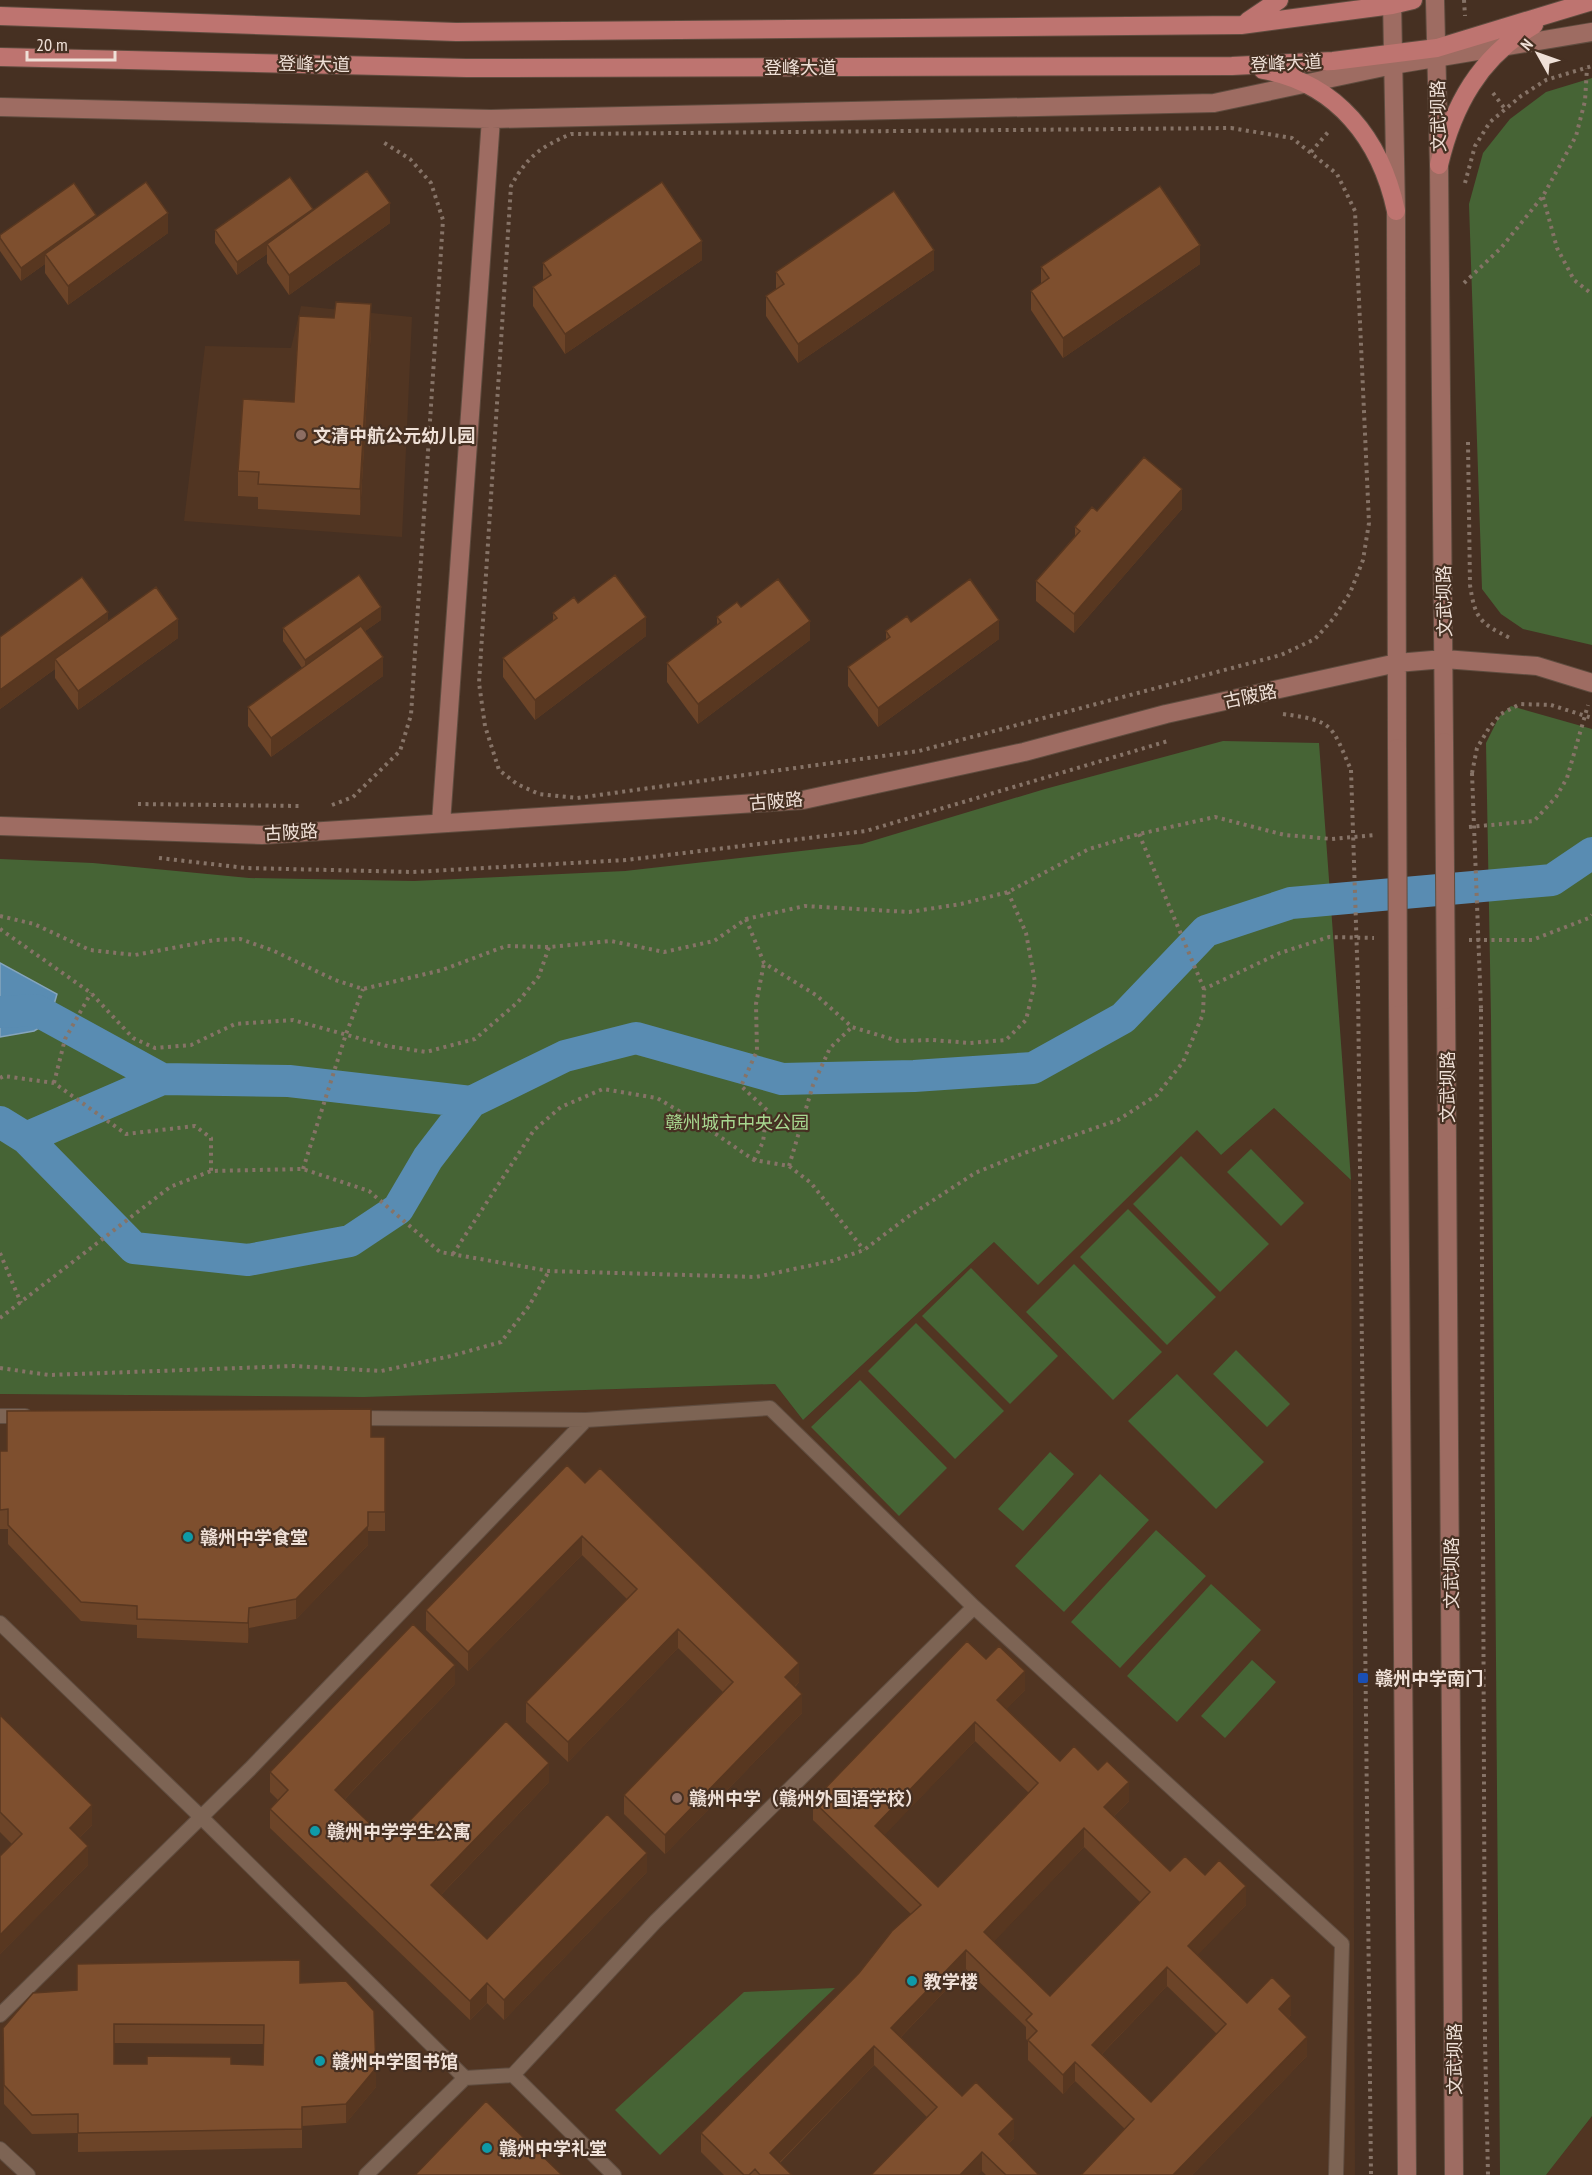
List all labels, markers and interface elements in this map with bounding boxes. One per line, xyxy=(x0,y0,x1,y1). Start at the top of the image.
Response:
scale bar xyxy=(27,24,116,62)
north arrow xyxy=(1508,24,1568,84)
text: 20 m xyxy=(36,33,68,56)
text: N xyxy=(1516,35,1537,54)
street label: 登峰大道 xyxy=(1249,50,1323,76)
street label: 登峰大道 xyxy=(278,52,350,76)
street label: 登峰大道 xyxy=(764,56,836,79)
street label: 文武坝路 xyxy=(1426,80,1450,152)
place label: 文清中航公元幼儿园 xyxy=(313,424,475,447)
marker: 文清中航公元幼儿园 xyxy=(294,428,308,442)
street label: 文武坝路 xyxy=(1432,565,1456,637)
street label: 古陂路 xyxy=(1221,679,1279,713)
street label: 古陂路 xyxy=(748,787,804,815)
street label: 古陂路 xyxy=(263,819,319,845)
street label: 文武坝路 xyxy=(1436,1051,1459,1123)
park label: 赣州城市中央公园 xyxy=(665,1111,809,1134)
place label: 赣州中学食堂 xyxy=(200,1526,308,1549)
marker: 赣州中学食堂 xyxy=(181,1530,195,1544)
street label: 文武坝路 xyxy=(1440,1537,1463,1609)
place label: 赣州中学南门 xyxy=(1375,1667,1483,1690)
marker: 赣州中学南门 xyxy=(1356,1671,1370,1685)
place label: 赣州中学（赣州外国语学校） xyxy=(689,1787,923,1810)
marker: 赣州中学（赣州外国语学校） xyxy=(670,1791,684,1805)
place label: 赣州中学学生公寓 xyxy=(327,1820,471,1843)
marker: 赣州中学学生公寓 xyxy=(308,1824,322,1838)
place label: 教学楼 xyxy=(924,1970,978,1993)
marker: 教学楼 xyxy=(905,1974,919,1988)
street label: 文武坝路 xyxy=(1443,2023,1466,2095)
place label: 赣州中学图书馆 xyxy=(332,2050,458,2073)
marker: 赣州中学图书馆 xyxy=(313,2054,327,2068)
place label: 赣州中学礼堂 xyxy=(499,2137,607,2160)
marker: 赣州中学礼堂 xyxy=(480,2141,494,2155)

